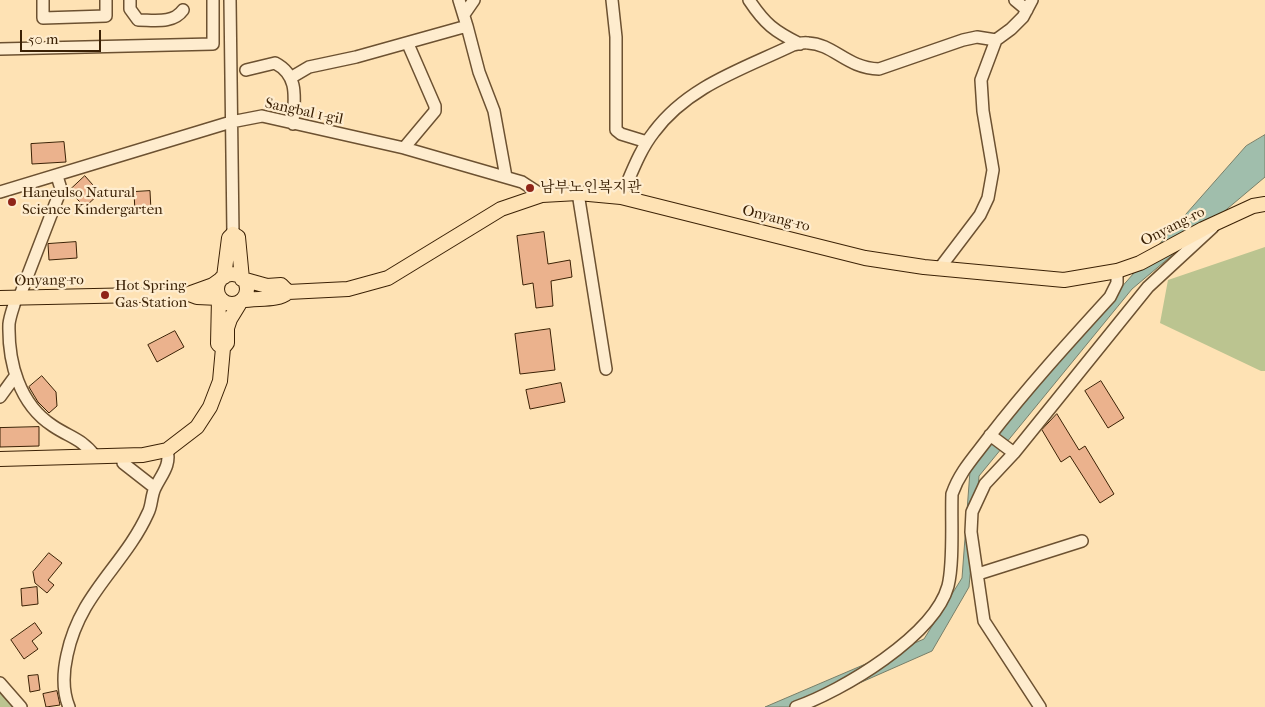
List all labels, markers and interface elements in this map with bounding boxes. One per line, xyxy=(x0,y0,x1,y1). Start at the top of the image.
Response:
scale bar xyxy=(22,20,104,52)
text: 50 m xyxy=(28,30,58,48)
street label: Sangbal 1-gil xyxy=(263,95,345,129)
place label: 남부노인복지관 xyxy=(540,179,641,197)
marker: 남부노인복지관 xyxy=(524,182,536,194)
place label: Haneulso Natural Science Kindergarten xyxy=(22,184,163,219)
marker: Haneulso Natural Science Kindergarten xyxy=(6,196,18,208)
street label: Onyang-ro xyxy=(740,202,812,236)
street label: Onyang-ro xyxy=(1138,203,1208,251)
street label: Onyang-ro xyxy=(14,271,84,291)
place label: Hot Spring Gas Station xyxy=(115,277,187,312)
marker: Hot Spring Gas Station xyxy=(99,289,111,301)

